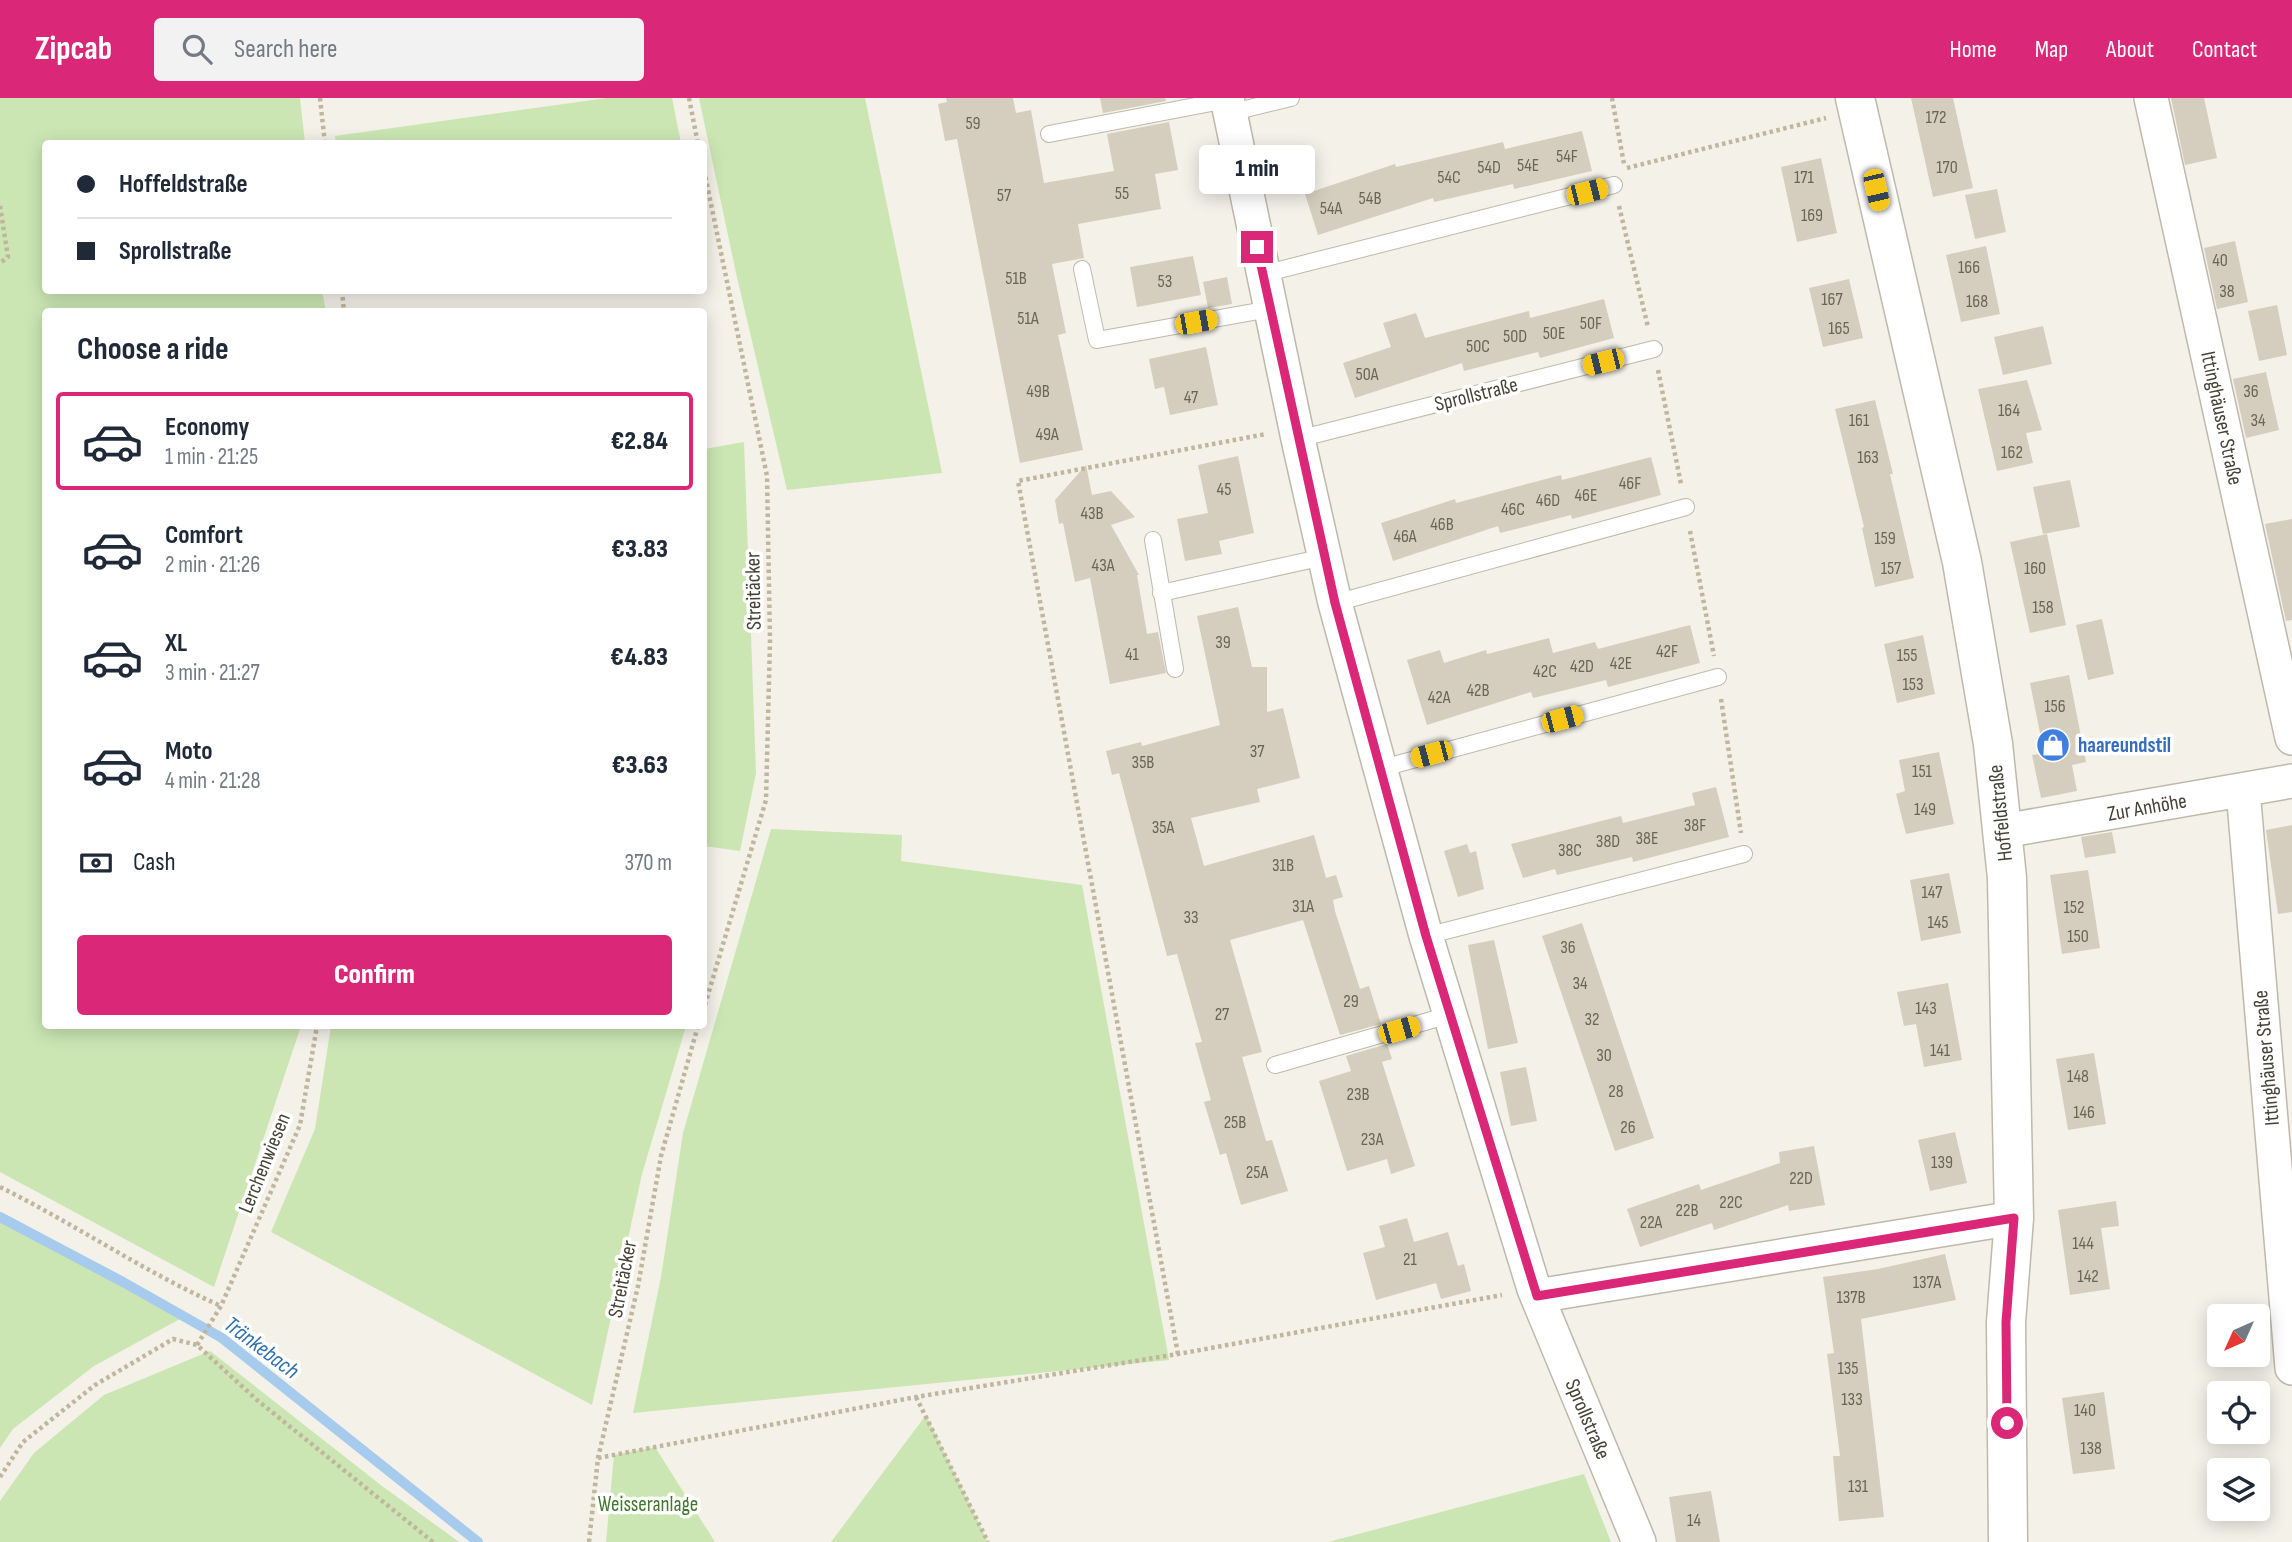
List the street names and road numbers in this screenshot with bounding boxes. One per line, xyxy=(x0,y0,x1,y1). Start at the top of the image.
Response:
street label: Ittinghäuser Straße xyxy=(2195,349,2248,487)
street label: Sprollstraße xyxy=(1432,372,1520,417)
street label: Streitäcker xyxy=(740,552,767,630)
street label: Hoffeldstraße xyxy=(1983,763,2018,862)
street label: Zur Anhöhe xyxy=(2105,788,2189,827)
street label: Ittinghäuser Straße xyxy=(2248,989,2285,1127)
street label: Lerchenwiesen xyxy=(233,1110,296,1217)
street label: Streitäcker xyxy=(603,1238,642,1320)
street label: Sprollstraße xyxy=(1559,1375,1616,1463)

